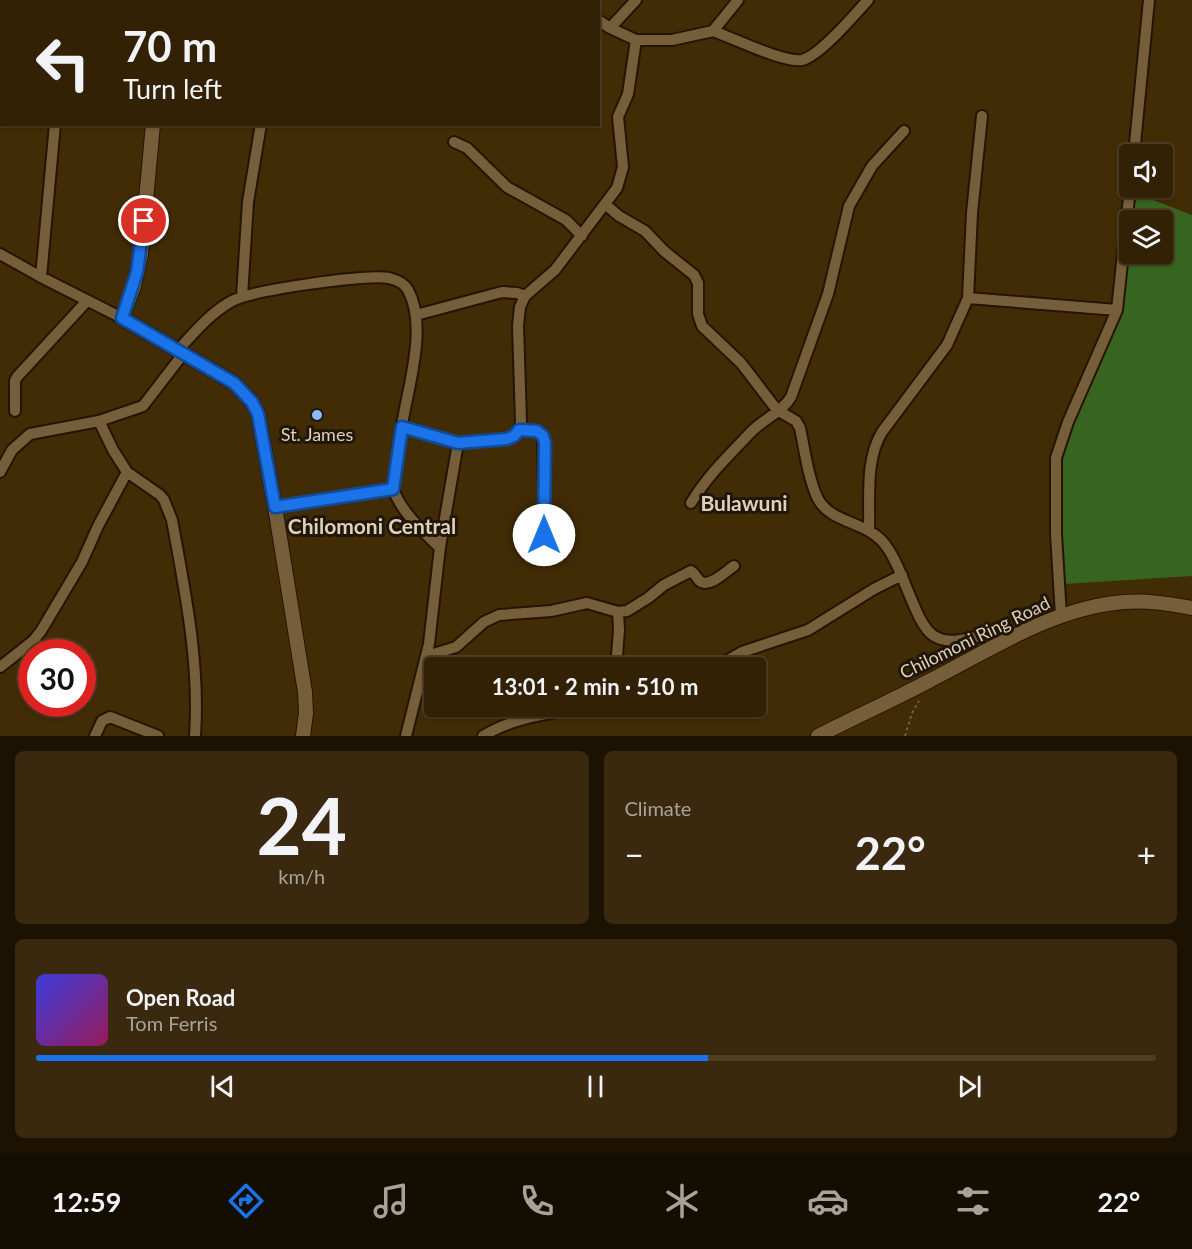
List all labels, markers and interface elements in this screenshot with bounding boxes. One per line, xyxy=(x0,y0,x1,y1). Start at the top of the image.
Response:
text: 70 m xyxy=(123,21,217,71)
icon: left xyxy=(24,24,102,102)
text: Turn left xyxy=(123,72,222,105)
map controls xyxy=(1119,144,1173,264)
button: sound xyxy=(1119,144,1173,198)
pin xyxy=(118,195,169,246)
icon: arrive xyxy=(127,204,160,237)
button: layers xyxy=(1119,210,1173,264)
marker: St. James xyxy=(310,408,324,422)
place label: St. James xyxy=(281,423,353,445)
district label: Bulawuni xyxy=(700,490,788,515)
position arrow xyxy=(512,503,576,567)
district label: Chilomoni Central xyxy=(288,513,456,538)
street label: Chilomoni Ring Road xyxy=(896,591,1053,683)
speed limit sign: 30 xyxy=(18,639,96,717)
text: 13:01 · 2 min · 510 m xyxy=(492,673,698,700)
text: 24 xyxy=(257,778,347,872)
text: Climate xyxy=(625,796,691,820)
text: 22° xyxy=(855,826,926,880)
text: − xyxy=(625,834,644,874)
text: + xyxy=(1137,834,1156,874)
text: km/h xyxy=(278,864,325,888)
text: Open Road xyxy=(126,984,235,1011)
text: Tom Ferris xyxy=(126,1011,217,1035)
icon: previous xyxy=(206,1070,239,1103)
icon: pause xyxy=(579,1070,612,1103)
icon: next xyxy=(953,1070,986,1103)
icon: directions xyxy=(225,1180,267,1222)
icon: music xyxy=(370,1180,412,1222)
icon: phone xyxy=(516,1180,558,1222)
icon: climate xyxy=(661,1180,703,1222)
icon: car xyxy=(807,1180,849,1222)
icon: filters xyxy=(952,1180,994,1222)
text: 12:59 xyxy=(52,1185,121,1218)
text: 22° xyxy=(1098,1185,1140,1218)

